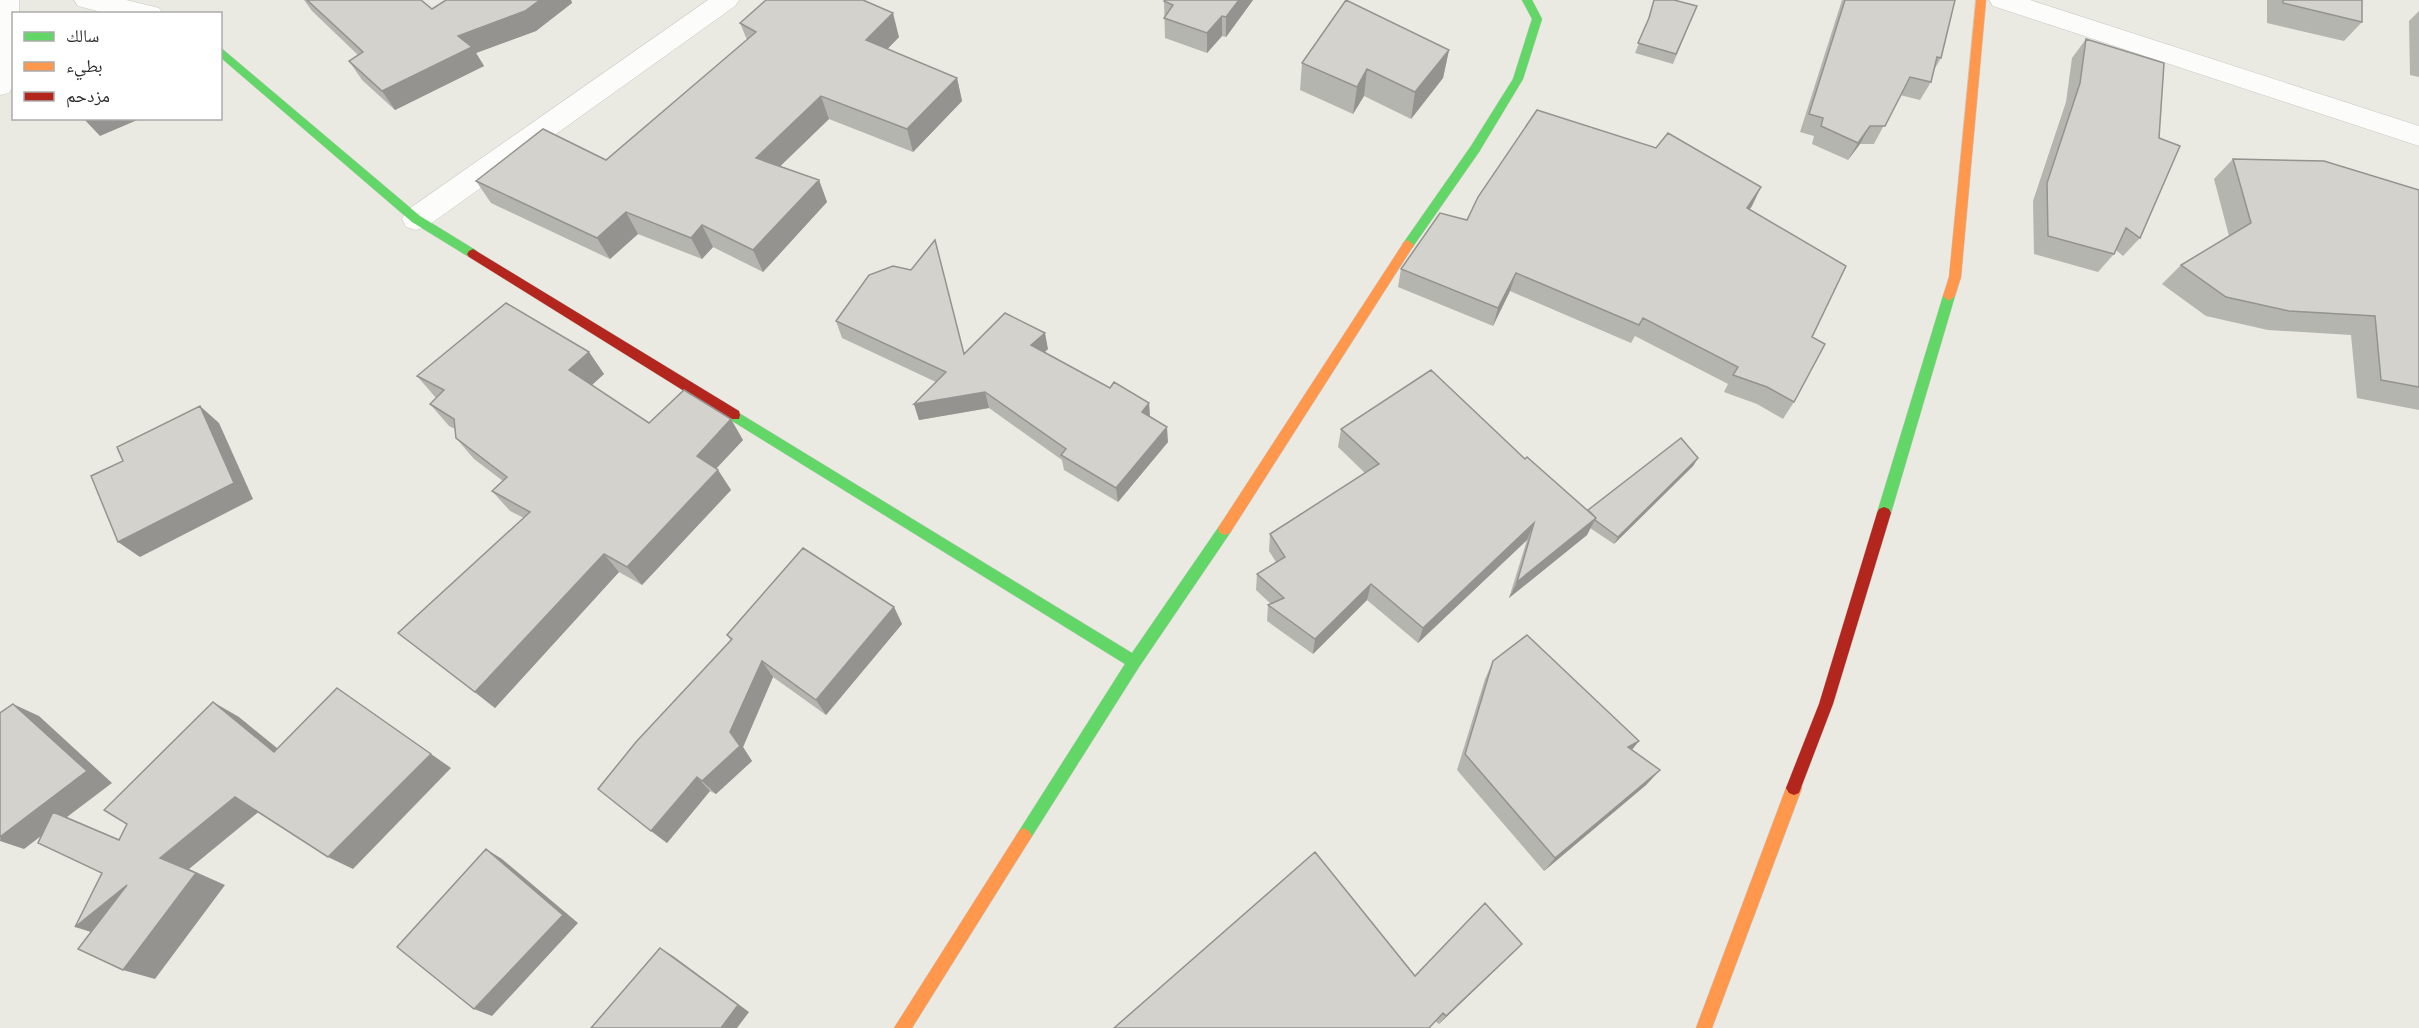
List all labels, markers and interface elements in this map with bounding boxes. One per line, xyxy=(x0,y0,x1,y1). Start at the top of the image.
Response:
legend xyxy=(12,12,222,120)
text: سالك xyxy=(66,25,99,46)
text: بطيء xyxy=(66,55,103,81)
text: مزدحم xyxy=(66,85,110,108)

